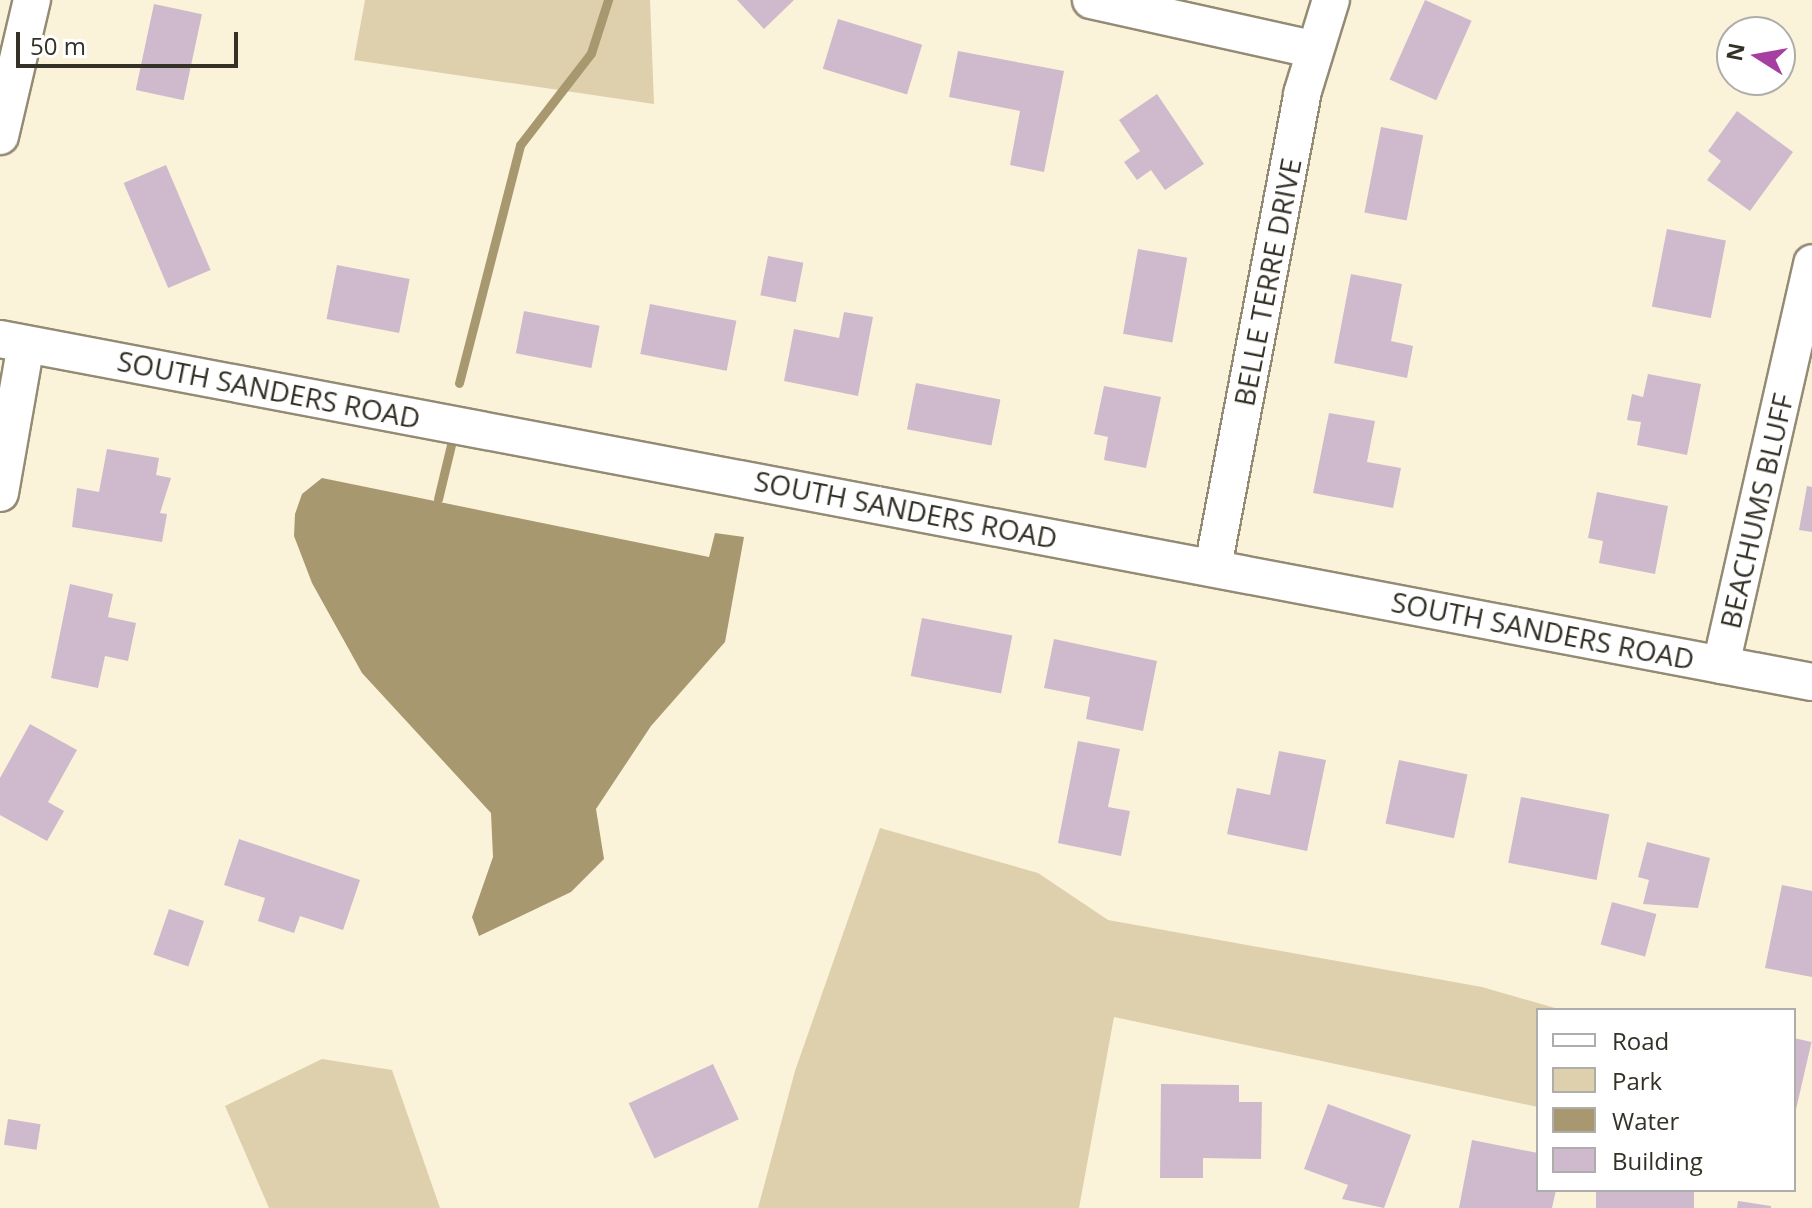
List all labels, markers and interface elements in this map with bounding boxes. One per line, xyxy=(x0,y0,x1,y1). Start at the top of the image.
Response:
scale bar xyxy=(20,16,242,66)
north arrow xyxy=(1716,16,1796,96)
text: 50 m xyxy=(30,29,86,62)
text: N xyxy=(1718,40,1751,63)
street label: BELLE TERRE DRIVE xyxy=(1226,155,1308,409)
street label: SOUTH SANDERS ROAD xyxy=(115,343,423,435)
street label: BEACHUMS BLUFF xyxy=(1713,390,1799,632)
street label: SOUTH SANDERS ROAD xyxy=(752,463,1060,555)
street label: SOUTH SANDERS ROAD xyxy=(1389,584,1697,676)
legend xyxy=(1536,1008,1796,1192)
text: Road xyxy=(1612,1024,1669,1057)
text: Park xyxy=(1612,1064,1662,1097)
text: Water xyxy=(1612,1104,1679,1137)
text: Building xyxy=(1612,1144,1703,1177)

